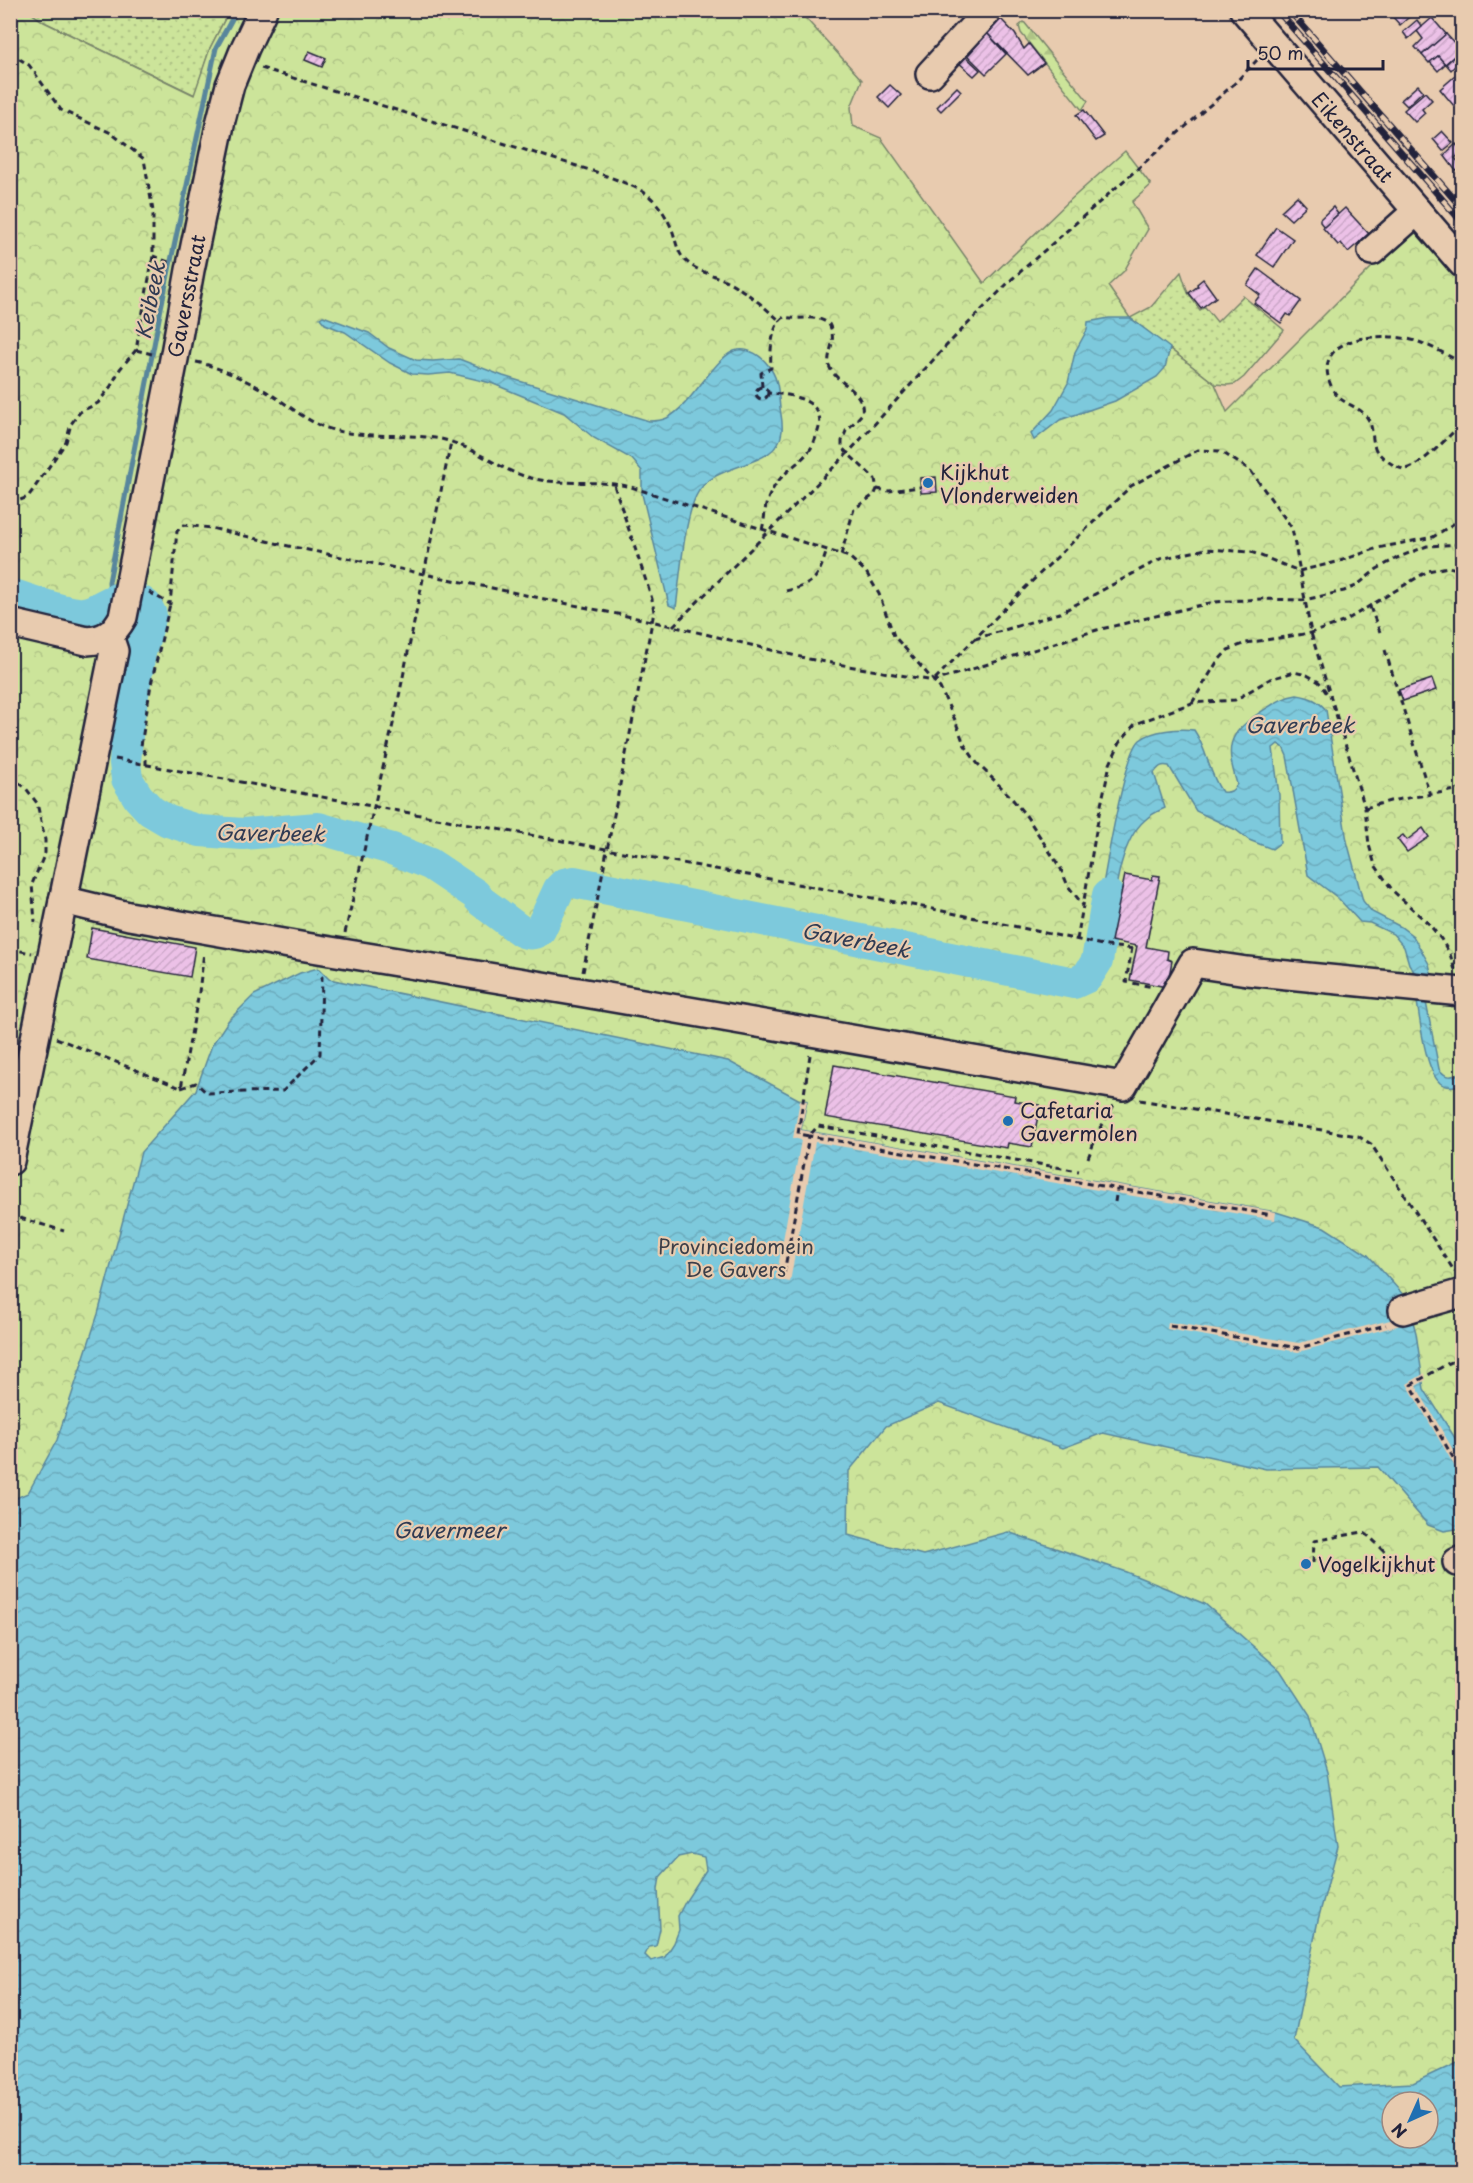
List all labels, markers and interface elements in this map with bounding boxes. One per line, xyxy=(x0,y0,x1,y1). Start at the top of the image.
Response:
scale bar xyxy=(1248,33,1383,71)
text: 50 m xyxy=(1257,39,1304,66)
street label: Eikenstraat xyxy=(1305,85,1401,189)
street label: Gaversstraat xyxy=(159,232,213,360)
water label: Keibeek xyxy=(126,257,172,342)
place label: Kijkhut Vlonderweiden xyxy=(940,457,1079,510)
marker: Kijkhut Vlonderweiden xyxy=(921,476,935,490)
water label: Gaverbeek xyxy=(1245,708,1356,740)
water label: Gaverbeek xyxy=(215,815,326,849)
water label: Gaverbeek xyxy=(799,913,914,965)
place label: Cafetaria Gavermolen xyxy=(1020,1095,1138,1148)
marker: Cafetaria Gavermolen xyxy=(1001,1114,1015,1128)
park label: Provinciedomein De Gavers xyxy=(658,1231,814,1284)
water label: Gavermeer xyxy=(393,1513,508,1545)
place label: Vogelkijkhut xyxy=(1318,1549,1436,1579)
marker: Vogelkijkhut xyxy=(1299,1557,1313,1571)
north arrow xyxy=(1380,2090,1440,2150)
text: N xyxy=(1386,2118,1412,2144)

